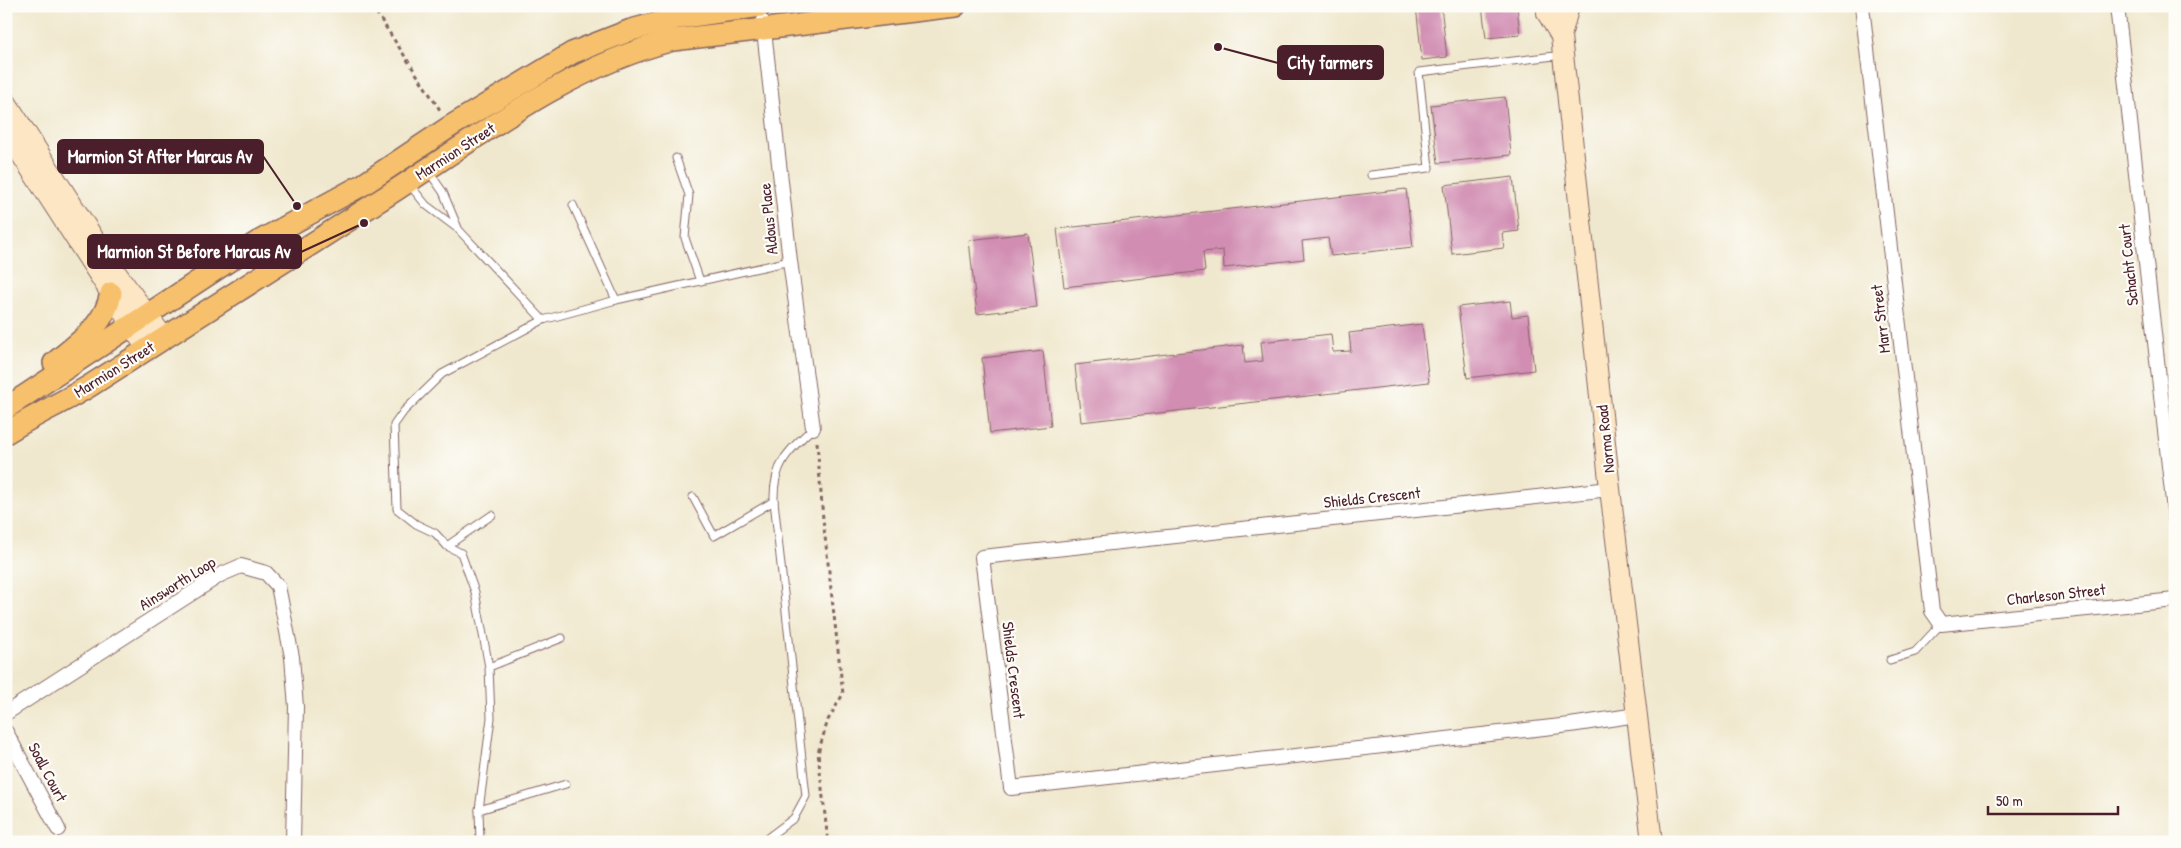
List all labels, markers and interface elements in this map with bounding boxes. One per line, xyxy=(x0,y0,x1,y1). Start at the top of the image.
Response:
callout: City farmers xyxy=(1278,46,1383,79)
text: City farmers xyxy=(1287,50,1373,76)
street label: Marmion Street xyxy=(411,117,500,185)
callout: Marmion St After Marcus Av xyxy=(58,140,263,173)
text: Marmion St After Marcus Av xyxy=(68,144,253,169)
street label: Aldous Place xyxy=(753,182,783,256)
street label: Schacht Court xyxy=(2113,223,2143,307)
callout: Marmion St Before Marcus Av xyxy=(88,235,301,268)
text: Marmion St Before Marcus Av xyxy=(97,239,291,264)
street label: Marr Street xyxy=(1865,283,1895,355)
street label: Marmion Street xyxy=(70,335,159,402)
street label: Norma Road xyxy=(1590,404,1620,474)
street label: Shields Crescent xyxy=(1323,481,1422,513)
street label: Ainsworth Loop xyxy=(135,551,220,615)
street label: Charleson Street xyxy=(2005,578,2107,610)
street label: Shields Crescent xyxy=(997,620,1031,720)
street label: Soall Court xyxy=(23,739,73,806)
scale bar xyxy=(1988,783,2118,815)
text: 50 m xyxy=(1996,790,2023,811)

